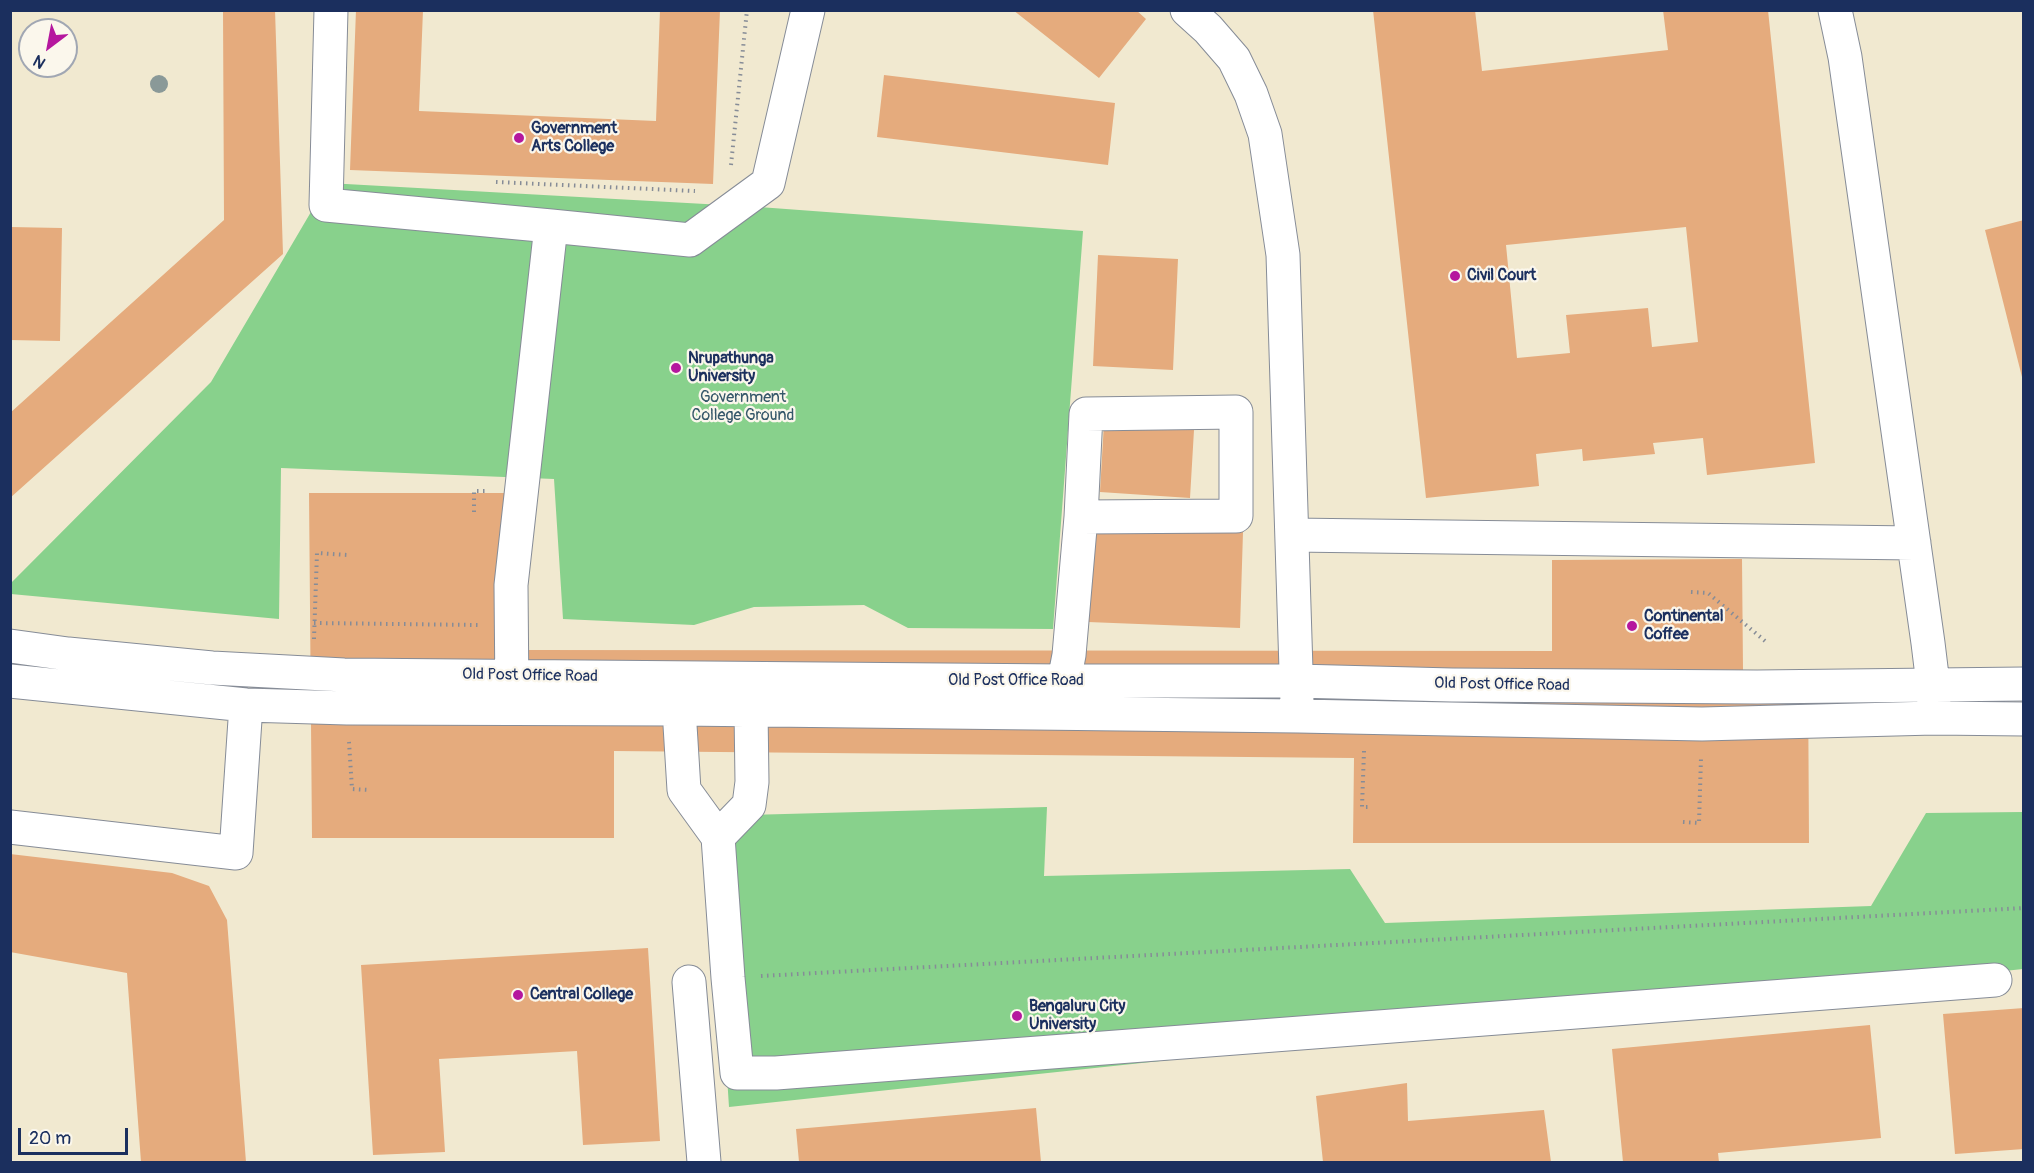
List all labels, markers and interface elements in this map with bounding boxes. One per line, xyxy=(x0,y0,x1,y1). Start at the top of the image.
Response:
north arrow xyxy=(18,18,78,78)
text: N xyxy=(30,50,49,73)
place label: Government Arts College xyxy=(531,119,617,157)
marker: Government Arts College xyxy=(512,131,526,145)
place label: Civil Court xyxy=(1467,266,1536,286)
marker: Civil Court xyxy=(1448,269,1462,283)
place label: Nrupathunga University xyxy=(688,349,774,387)
marker: Nrupathunga University xyxy=(669,361,683,375)
park label: Government College Ground xyxy=(692,388,794,426)
place label: Continental Coffee xyxy=(1644,607,1724,645)
marker: Continental Coffee xyxy=(1625,619,1639,633)
street label: Old Post Office Road xyxy=(462,665,598,687)
street label: Old Post Office Road xyxy=(948,671,1084,691)
street label: Old Post Office Road xyxy=(1434,674,1570,696)
place label: Central College xyxy=(530,985,633,1005)
marker: Central College xyxy=(511,988,525,1002)
place label: Bengaluru City University xyxy=(1029,997,1125,1035)
marker: Bengaluru City University xyxy=(1010,1009,1024,1023)
scale bar xyxy=(21,1116,130,1154)
text: 20 m xyxy=(29,1127,71,1150)

